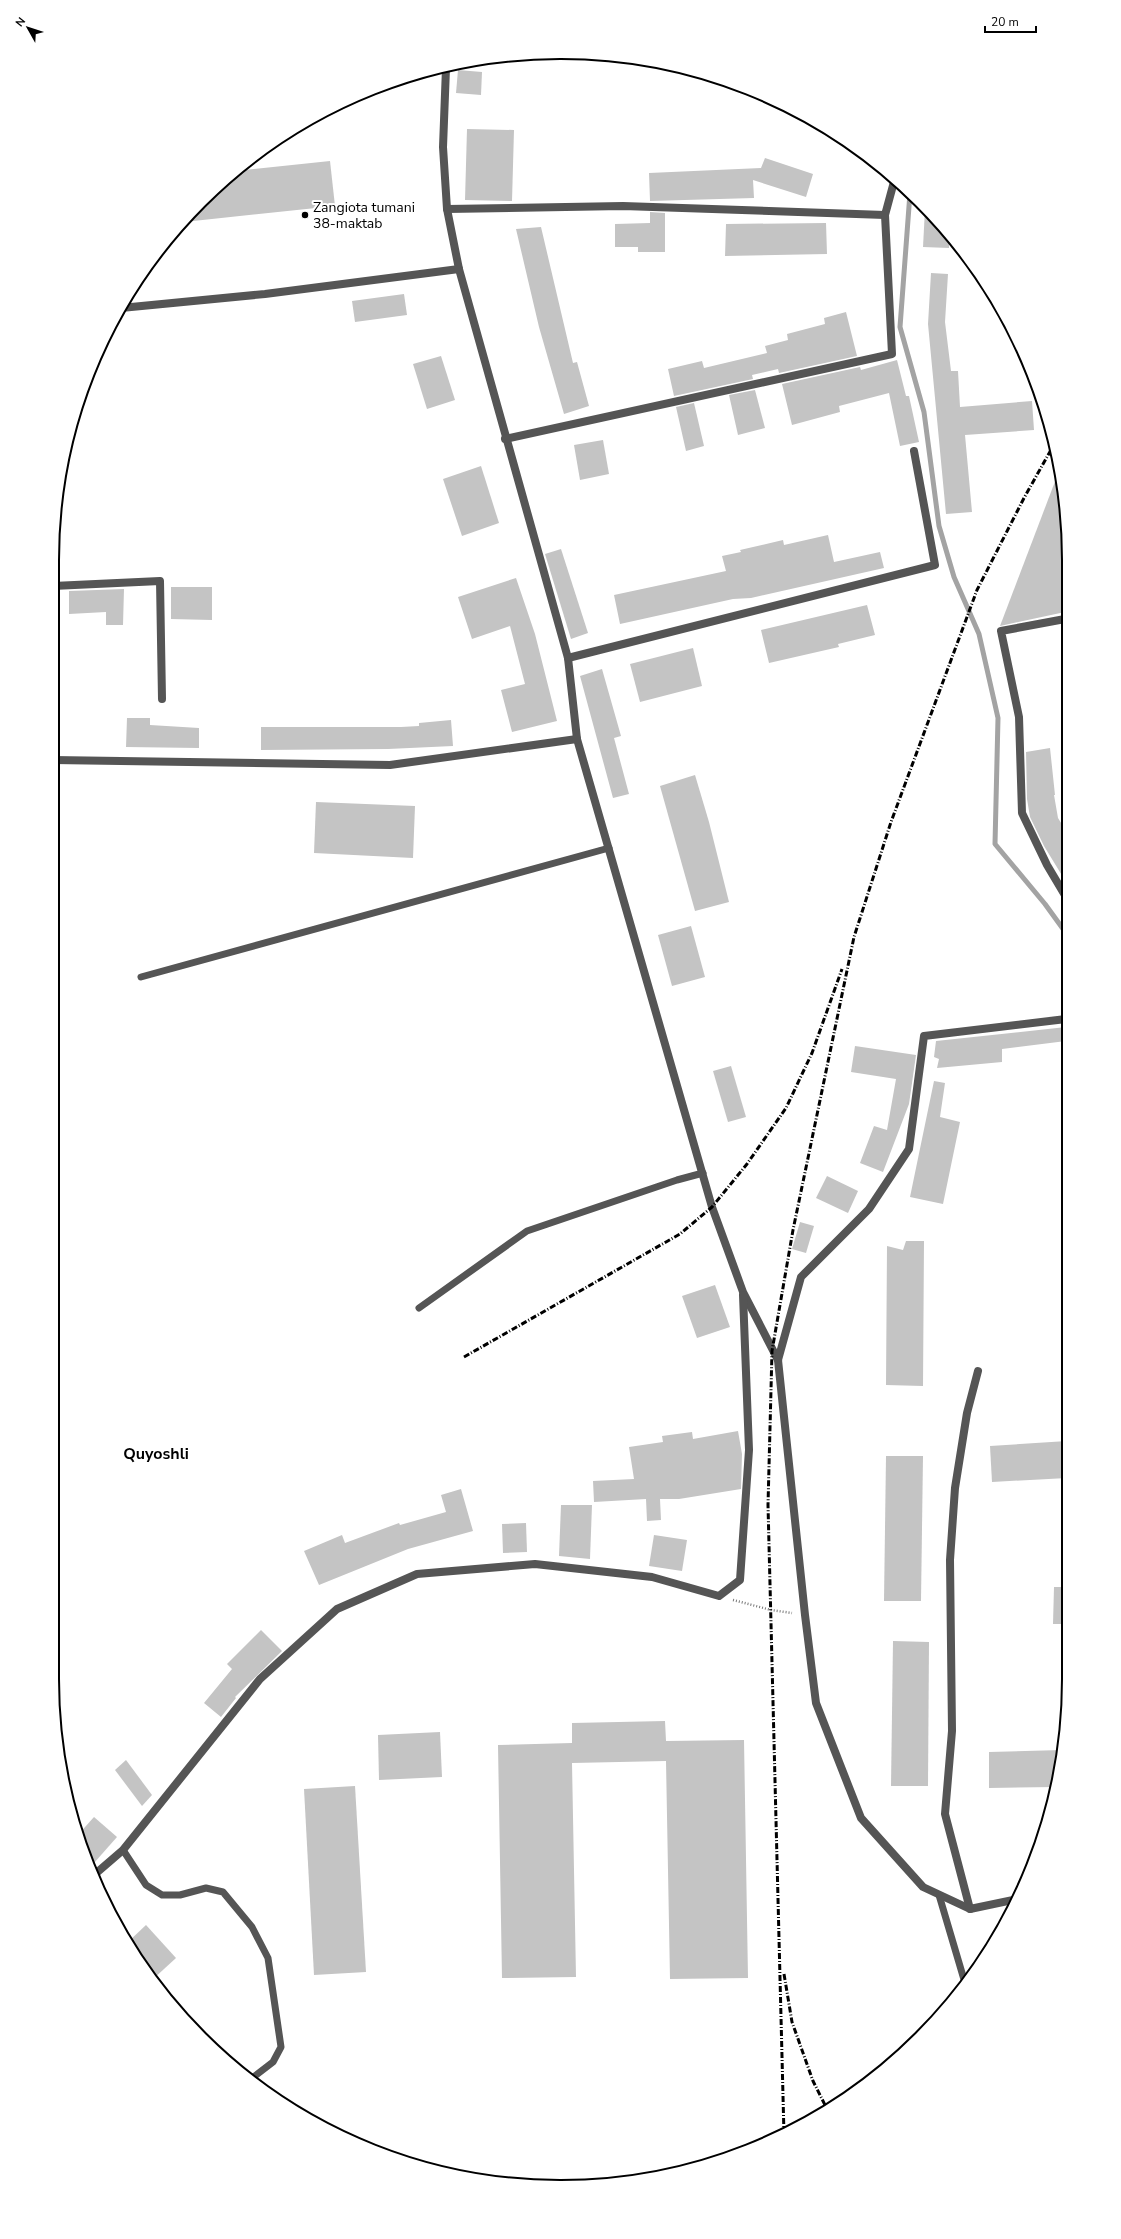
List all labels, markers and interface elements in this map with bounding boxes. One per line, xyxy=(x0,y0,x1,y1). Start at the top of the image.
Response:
north arrow xyxy=(8,8,48,48)
scale bar xyxy=(985,8,1036,34)
text: N xyxy=(12,14,29,30)
text: 20 m xyxy=(991,14,1019,30)
place label: Zangiota tumani 38-maktab xyxy=(313,198,415,233)
marker: Zangiota tumani 38-maktab xyxy=(300,210,310,220)
district label: Quyoshli xyxy=(123,1443,189,1465)

